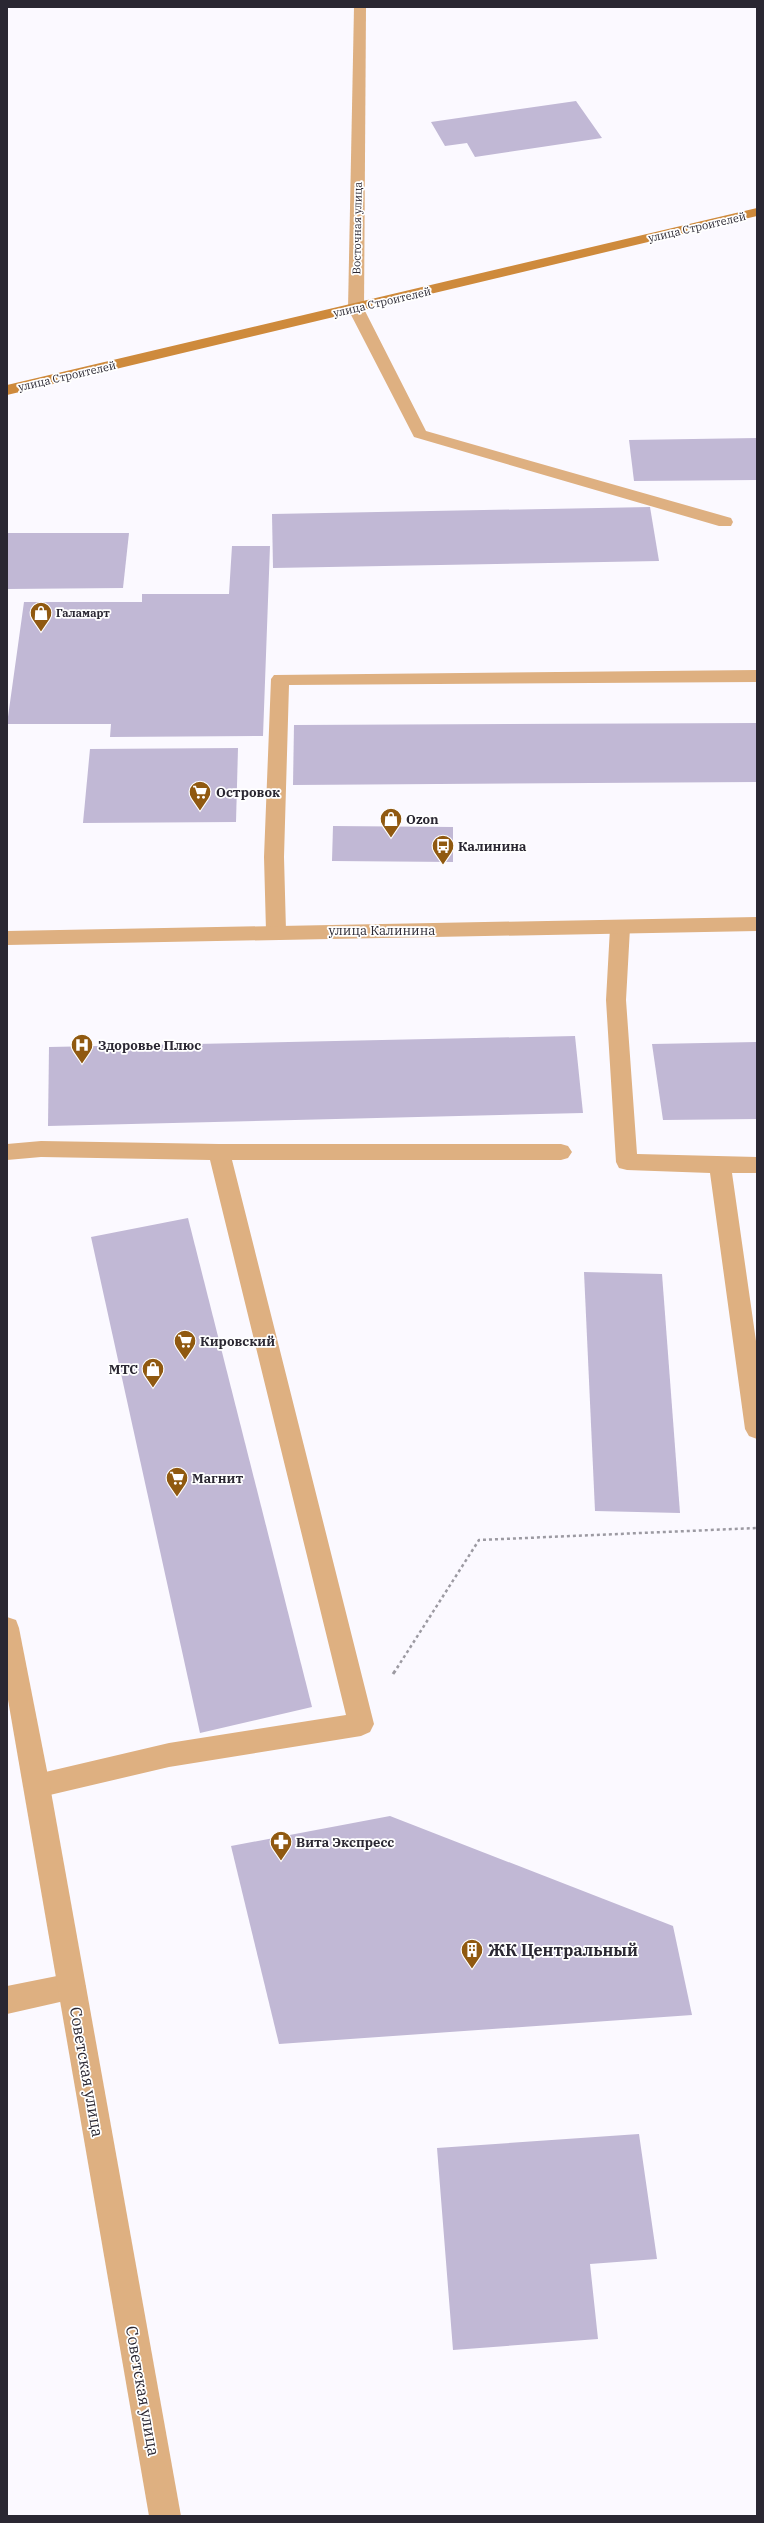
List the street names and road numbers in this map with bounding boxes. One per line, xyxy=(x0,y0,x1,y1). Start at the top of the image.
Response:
street label: Восточная улица xyxy=(349,181,365,275)
street label: улица Строителей xyxy=(647,209,747,245)
street label: улица Строителей xyxy=(332,284,432,320)
street label: улица Строителей xyxy=(17,358,117,394)
street label: улица Калинина xyxy=(329,922,435,939)
street label: Советская улица xyxy=(66,2005,108,2139)
street label: Советская улица xyxy=(122,2324,164,2458)

